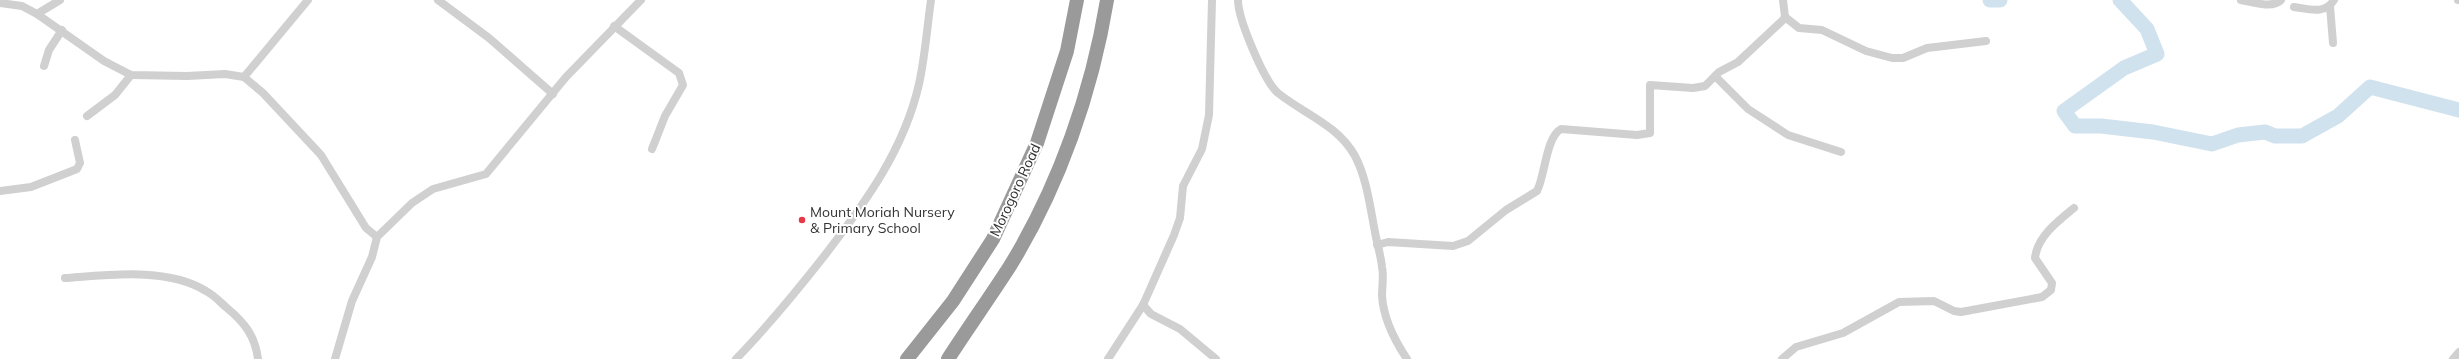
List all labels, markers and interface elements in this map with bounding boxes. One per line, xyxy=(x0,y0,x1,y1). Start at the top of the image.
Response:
street label: Morogoro Road xyxy=(986,141,1044,239)
place label: Mount Moriah Nursery & Primary School xyxy=(810,203,955,237)
marker: Mount Moriah Nursery & Primary School xyxy=(797,215,807,225)

